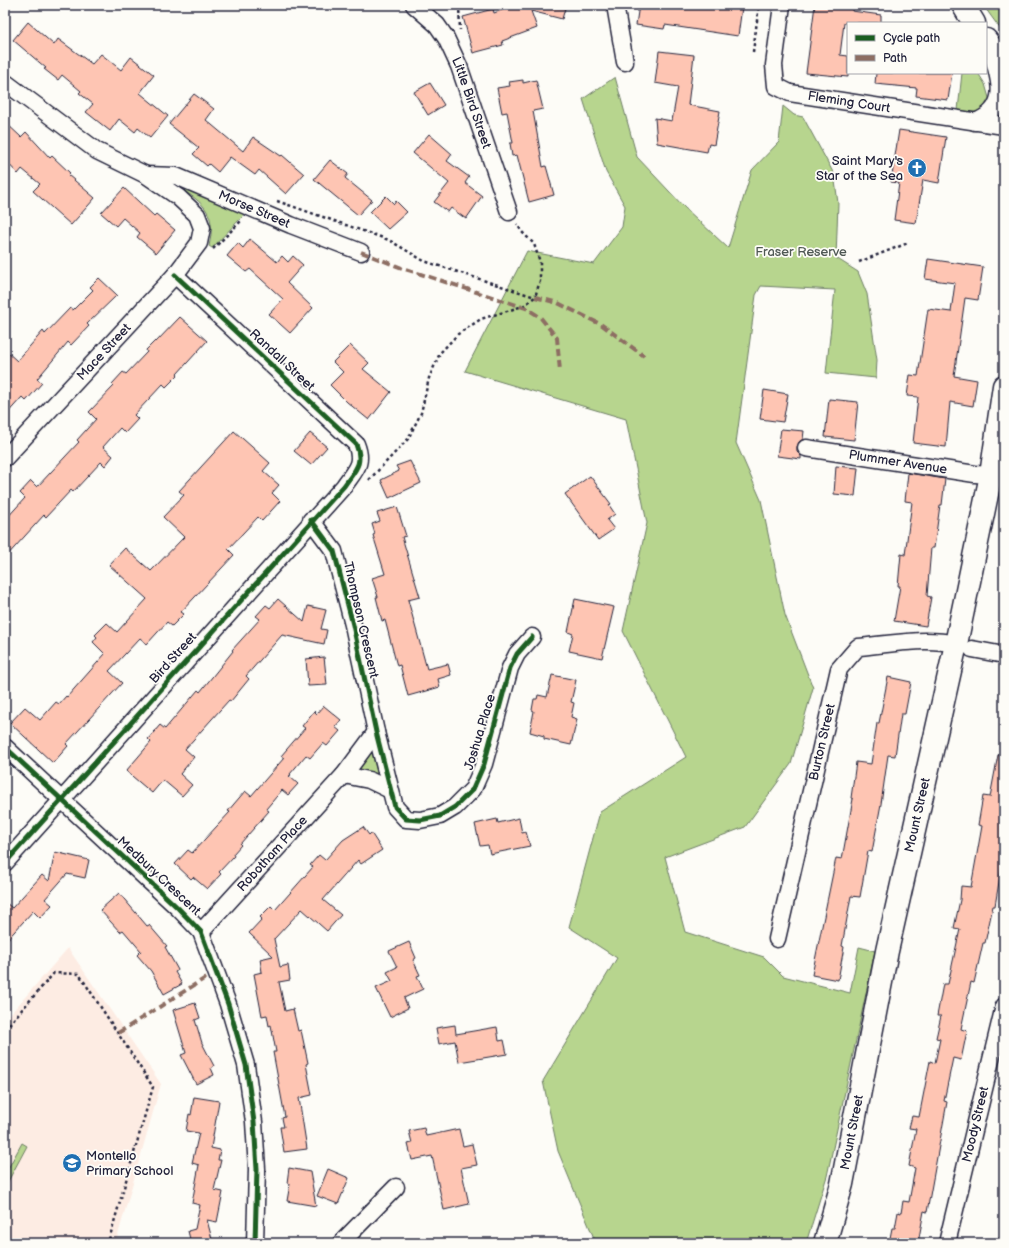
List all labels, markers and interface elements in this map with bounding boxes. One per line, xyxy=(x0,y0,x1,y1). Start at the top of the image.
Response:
legend xyxy=(847,22,987,74)
text: Cycle path xyxy=(883,31,940,46)
text: Path xyxy=(883,51,908,66)
street label: Little Bird Street xyxy=(448,55,495,150)
street label: Fleming Court xyxy=(807,88,891,116)
place label: Saint Mary's Star of the Sea xyxy=(816,153,904,184)
church icon: Saint Mary's Star of the Sea xyxy=(906,157,928,179)
street label: Morse Street xyxy=(216,187,293,232)
park label: Fraser Reserve xyxy=(755,244,847,260)
street label: Mace Street xyxy=(74,320,134,384)
street label: Randall Street xyxy=(246,326,318,394)
street label: Plummer Avenue xyxy=(848,447,949,478)
street label: Thompson Crescent xyxy=(340,560,382,680)
street label: Bird Street xyxy=(146,629,200,687)
street label: Joshua Place xyxy=(461,692,499,772)
street label: Burton Street xyxy=(806,702,839,782)
street label: Mount Street xyxy=(901,776,934,854)
street label: Robotham Place xyxy=(234,812,311,895)
street label: Medbury Crescent xyxy=(114,833,204,919)
street label: Moody Street xyxy=(959,1085,992,1164)
street label: Mount Street xyxy=(837,1093,867,1171)
place label: Montello Primary School xyxy=(86,1148,173,1179)
school or university icon: Montello Primary School xyxy=(61,1152,83,1174)

